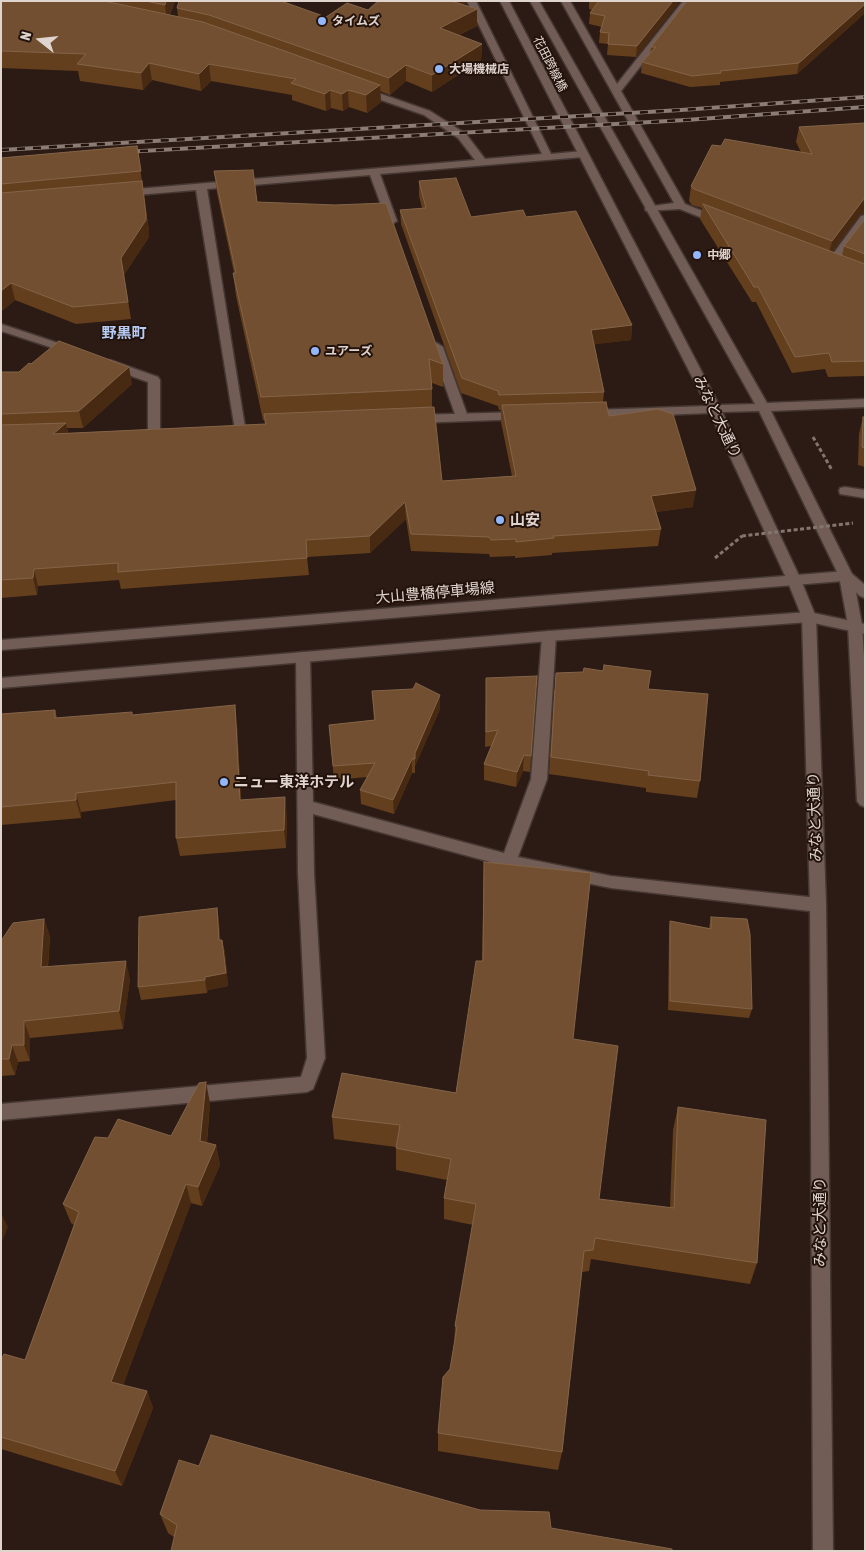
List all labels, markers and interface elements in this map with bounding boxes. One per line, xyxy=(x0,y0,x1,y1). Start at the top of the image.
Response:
place label: タイムズ xyxy=(332,14,380,28)
north arrow xyxy=(15,15,65,65)
marker: タイムズ xyxy=(316,15,328,27)
text: N xyxy=(17,30,34,42)
street label: 花田跨線橋 xyxy=(530,34,570,94)
place label: 大場機械店 xyxy=(449,62,509,76)
marker: 大場機械店 xyxy=(433,63,445,75)
place label: 中郷 xyxy=(707,248,731,262)
marker: 中郷 xyxy=(691,249,703,261)
district label: 野黒町 xyxy=(102,324,146,342)
place label: ユアーズ xyxy=(325,344,372,358)
marker: ユアーズ xyxy=(309,345,321,357)
street label: みなと大通り xyxy=(689,373,745,461)
place label: 山安 xyxy=(510,511,540,529)
marker: 山安 xyxy=(494,514,506,526)
street label: 大山豊橋停車場線 xyxy=(374,579,496,607)
street label: みなと大通り xyxy=(804,772,826,862)
place label: ニュー東洋ホテル xyxy=(234,773,354,791)
marker: ニュー東洋ホテル xyxy=(218,776,230,788)
street label: みなと大通り xyxy=(811,1177,829,1267)

